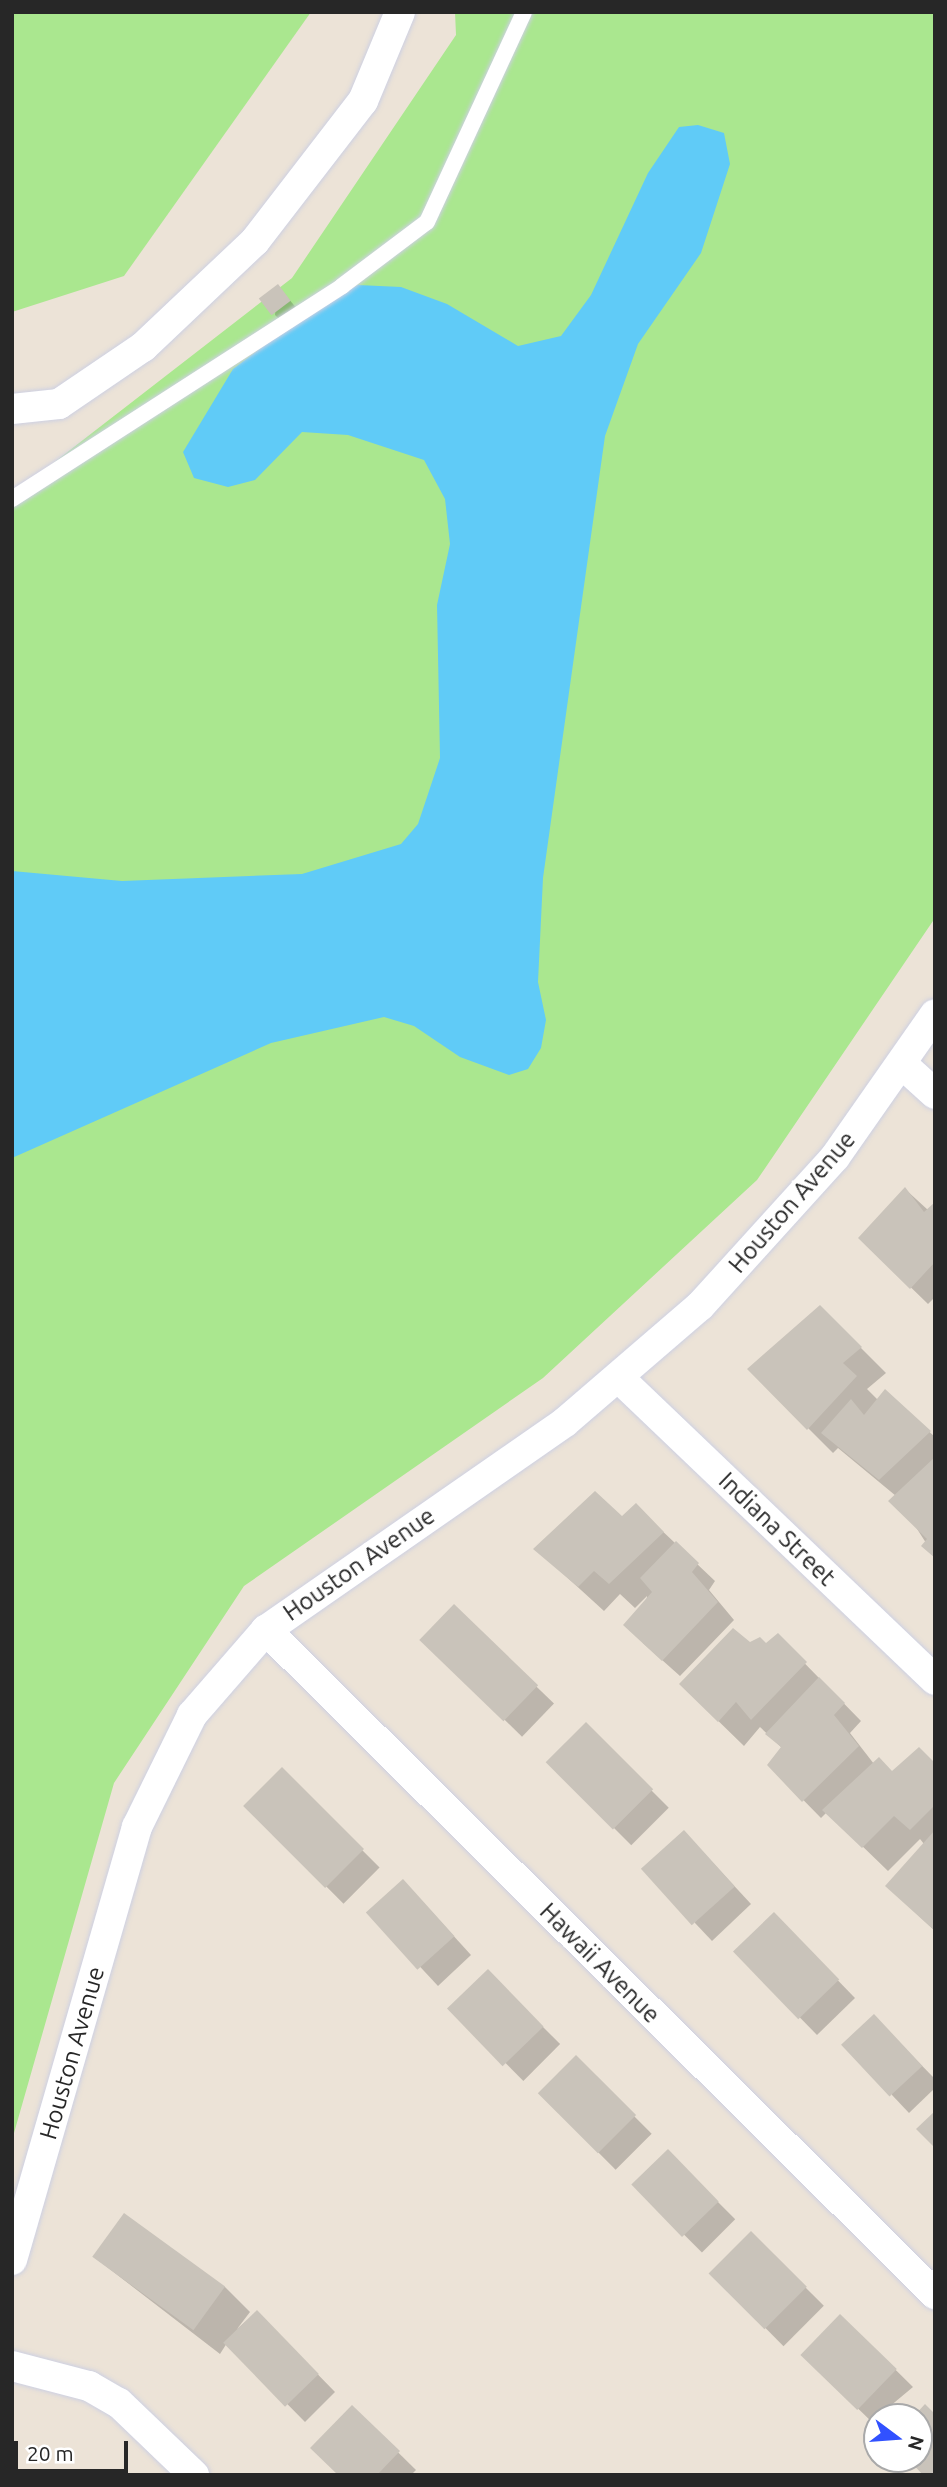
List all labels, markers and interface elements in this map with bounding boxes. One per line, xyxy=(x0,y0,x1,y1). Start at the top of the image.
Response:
street label: Houston Avenue xyxy=(723,1125,861,1279)
street label: Indiana Street xyxy=(713,1466,841,1592)
street label: Houston Avenue xyxy=(278,1501,440,1627)
street label: Hawaii Avenue xyxy=(534,1897,666,2029)
street label: Houston Avenue xyxy=(34,1963,110,2143)
north arrow xyxy=(863,2403,933,2473)
scale bar xyxy=(18,2428,131,2472)
text: N xyxy=(904,2433,929,2453)
text: 20 m xyxy=(27,2441,74,2465)

